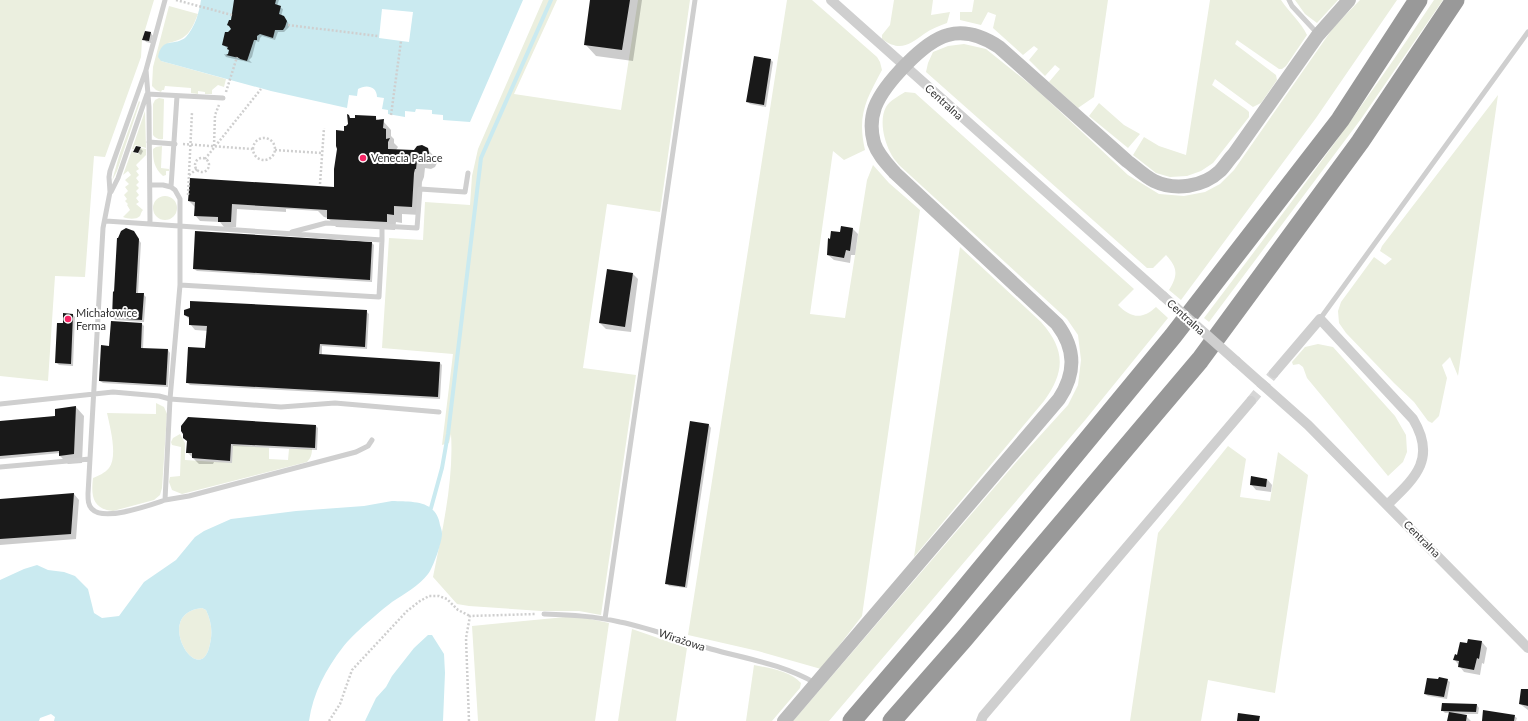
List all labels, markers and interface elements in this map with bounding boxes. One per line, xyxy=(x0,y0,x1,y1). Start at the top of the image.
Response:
street label: Centralna xyxy=(923,81,966,122)
place label: Venecia Palace xyxy=(371,151,443,164)
marker: Venecia Palace xyxy=(358,153,368,163)
street label: Centralna xyxy=(1165,296,1208,337)
place label: Michałowice Ferma xyxy=(76,306,138,332)
marker: Michałowice Ferma xyxy=(63,314,73,324)
street label: Centralna xyxy=(1401,518,1443,560)
street label: Wirażowa xyxy=(657,626,707,653)

